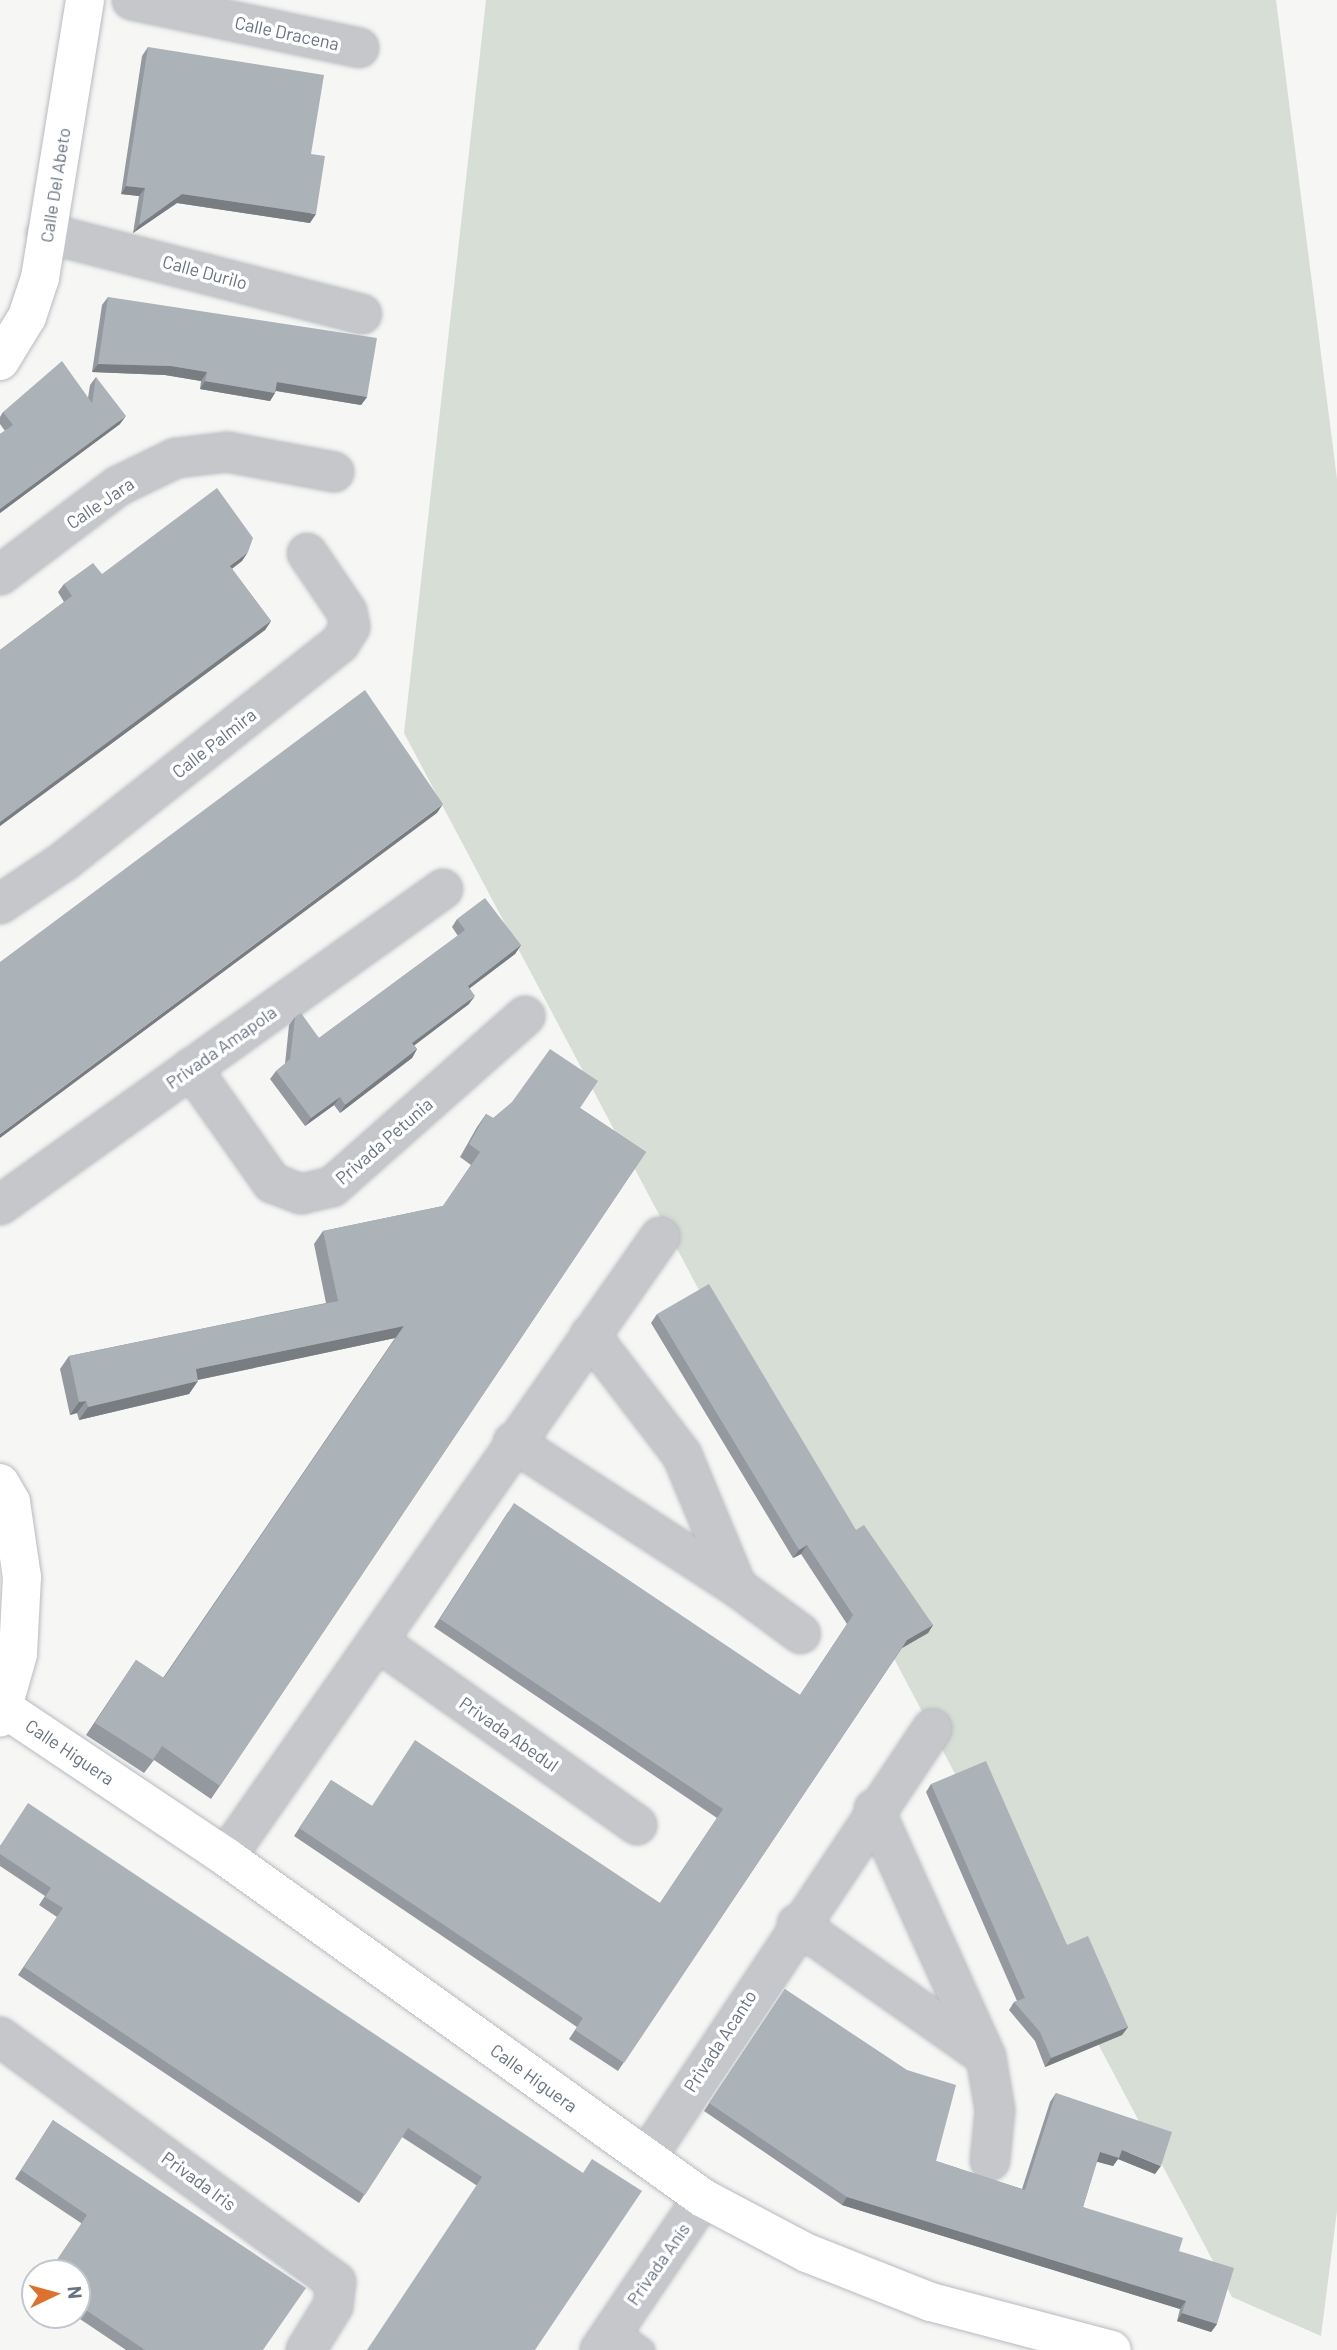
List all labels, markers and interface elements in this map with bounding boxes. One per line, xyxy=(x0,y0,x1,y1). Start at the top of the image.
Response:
street label: Calle Dracena xyxy=(233,11,341,55)
street label: Calle Del Abeto xyxy=(35,126,75,244)
street label: Calle Durilo xyxy=(160,250,250,294)
street label: Calle Jara xyxy=(62,473,138,533)
street label: Calle Palmira xyxy=(168,704,260,782)
street label: Privada Amapola xyxy=(162,1001,280,1093)
street label: Privada Petunia xyxy=(331,1093,437,1189)
street label: Privada Abedul xyxy=(455,1692,563,1776)
street label: Calle Higuera xyxy=(22,1714,118,1790)
street label: Privada Acanto xyxy=(679,1986,761,2096)
street label: Calle Higuera xyxy=(486,2039,582,2117)
street label: Privada Iris xyxy=(158,2147,240,2215)
street label: Privada Anís xyxy=(622,2219,694,2309)
north arrow xyxy=(21,2259,91,2329)
text: N xyxy=(63,2285,87,2300)

